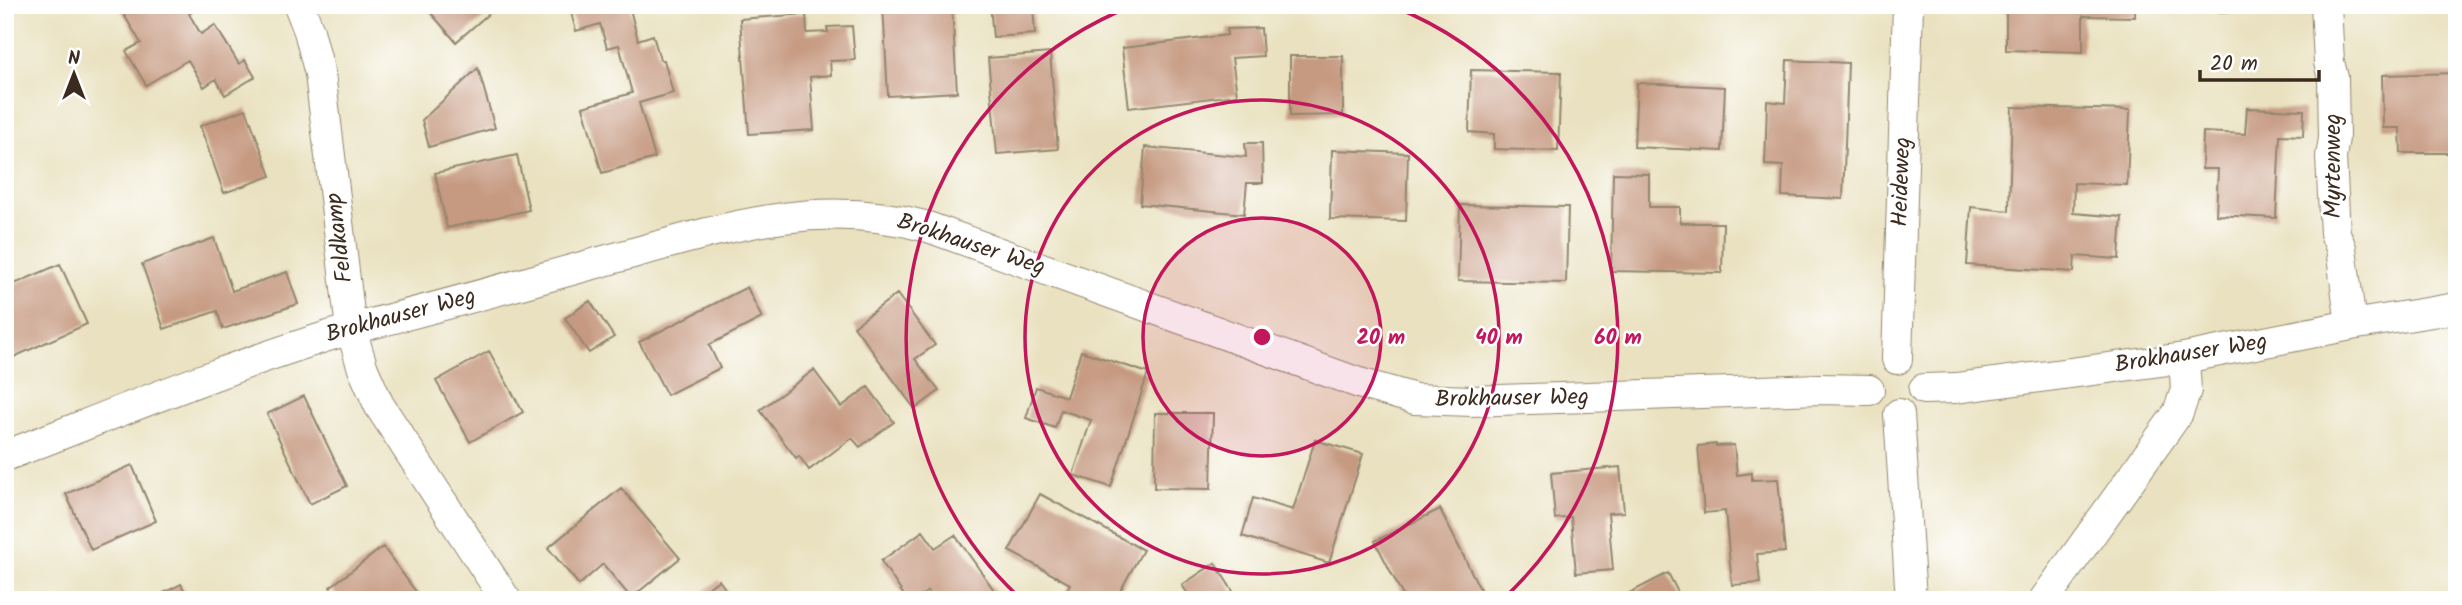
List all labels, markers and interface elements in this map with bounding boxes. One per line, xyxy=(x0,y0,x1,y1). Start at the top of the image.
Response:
north arrow xyxy=(38,38,108,108)
scale bar xyxy=(2200,38,2318,82)
text: N xyxy=(68,44,80,74)
text: 20 m xyxy=(2210,48,2258,81)
street label: Myrtenweg xyxy=(2316,114,2352,218)
street label: Heideweg xyxy=(1882,136,1922,228)
street label: Feldkamp xyxy=(317,191,363,285)
street label: Brokhauser Weg xyxy=(892,204,1050,286)
street label: Brokhauser Weg xyxy=(322,279,480,353)
text: 20 m xyxy=(1357,322,1405,355)
text: 40 m xyxy=(1475,322,1523,355)
text: 60 m xyxy=(1594,322,1642,355)
street label: Brokhauser Weg xyxy=(2112,324,2270,384)
centre of rings xyxy=(1250,325,1274,349)
street label: Brokhauser Weg xyxy=(1435,380,1589,418)

